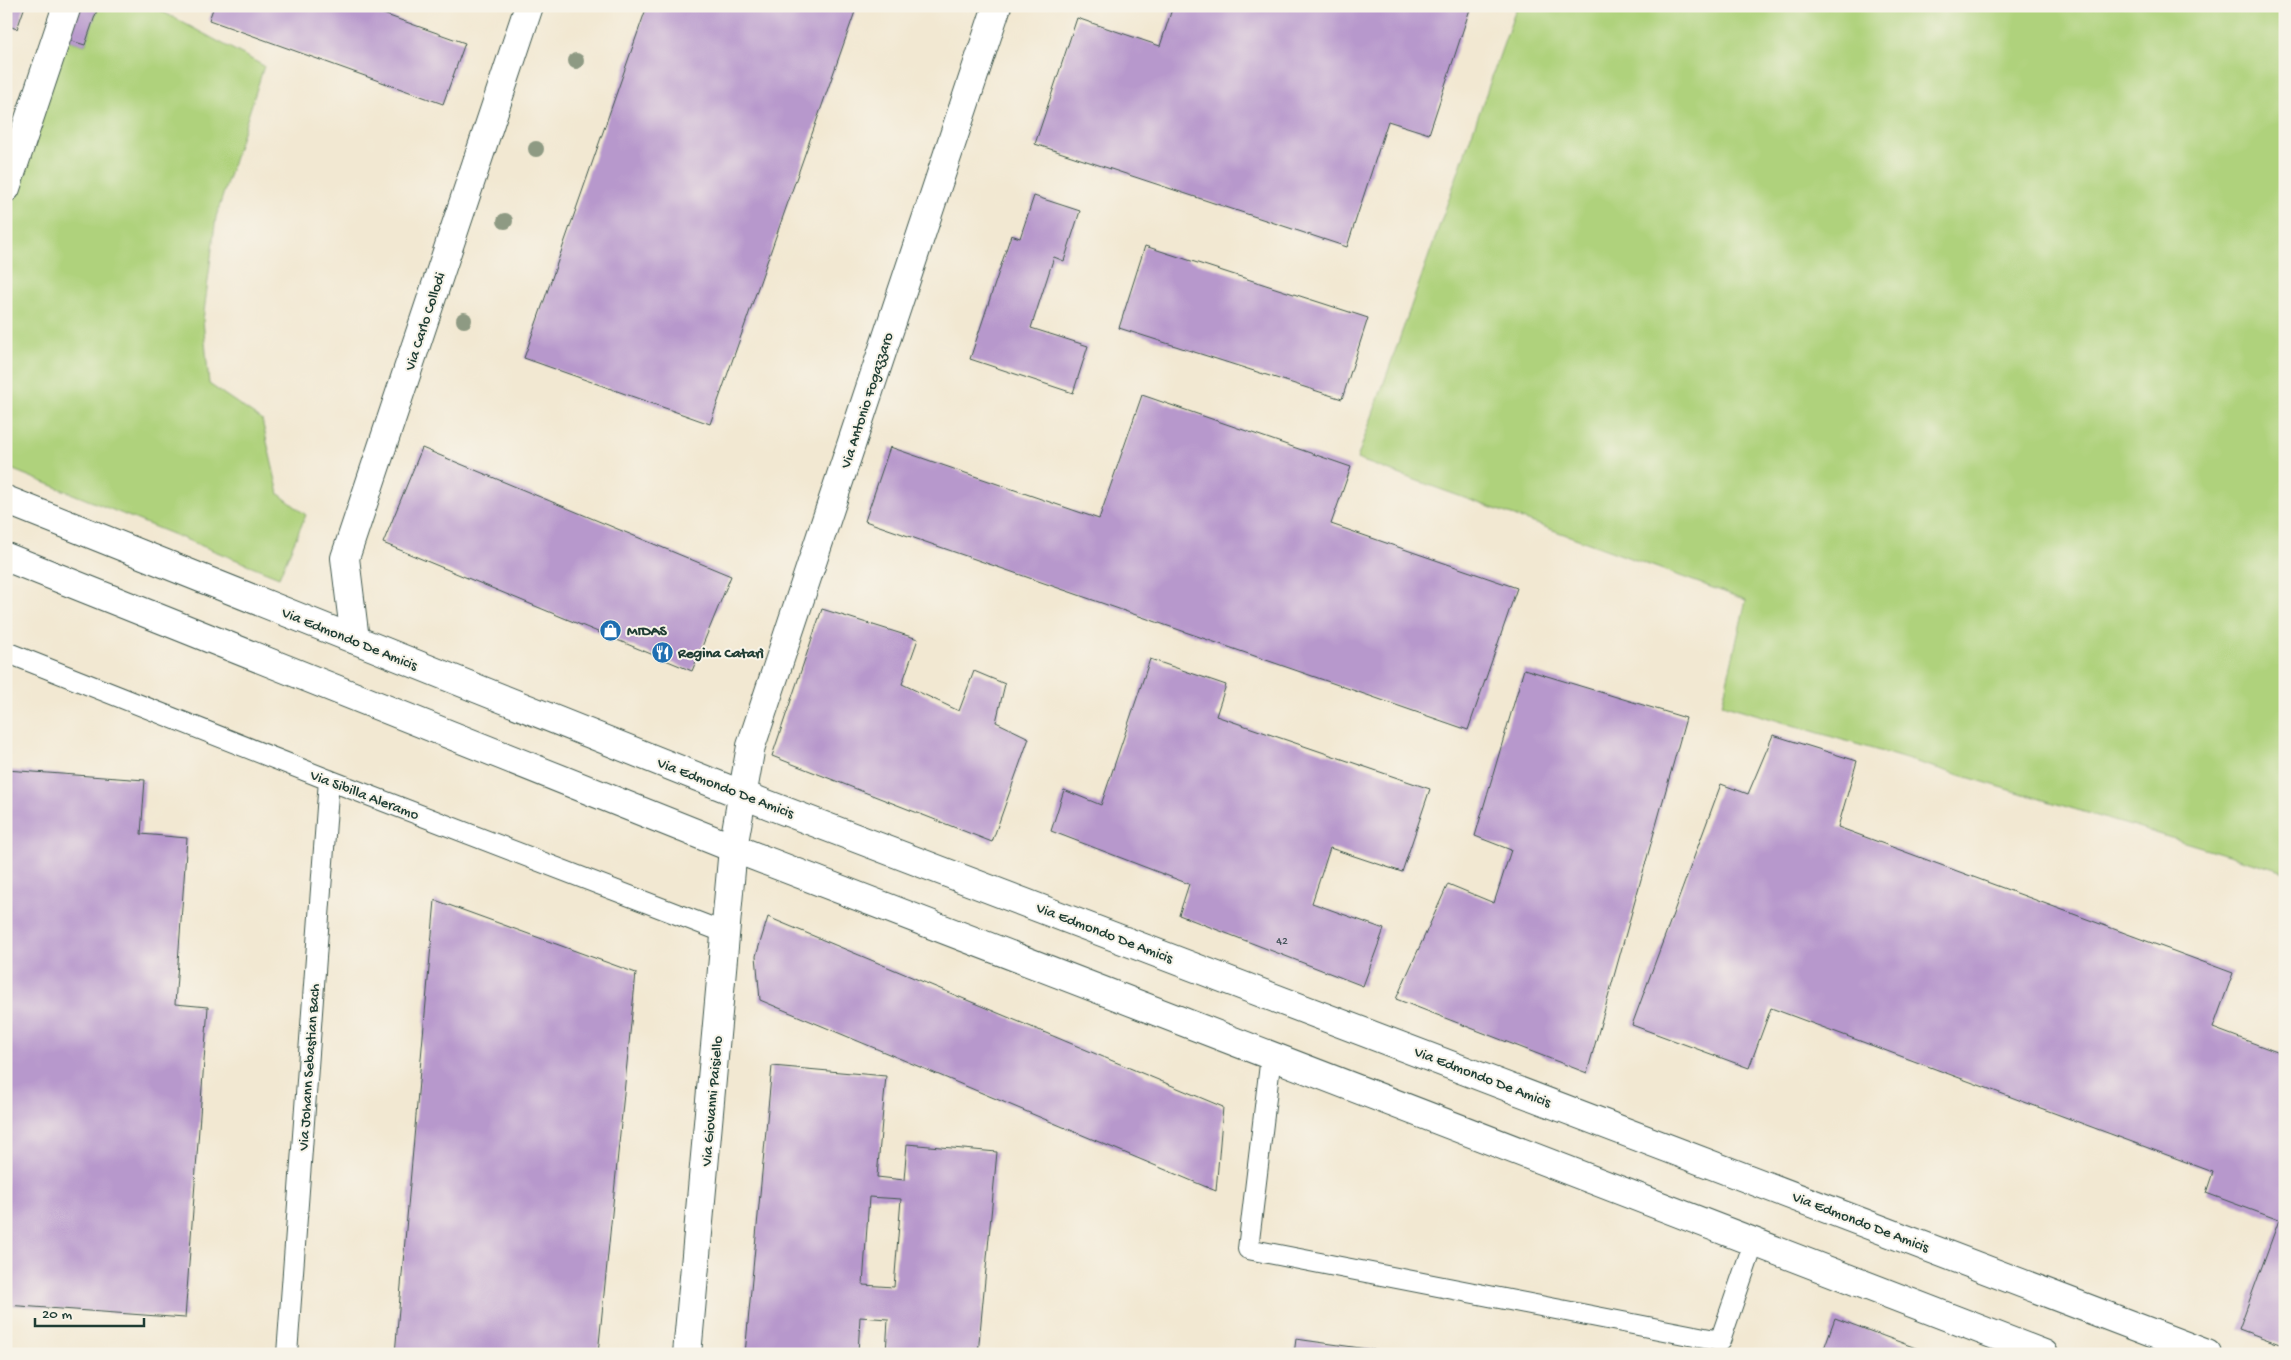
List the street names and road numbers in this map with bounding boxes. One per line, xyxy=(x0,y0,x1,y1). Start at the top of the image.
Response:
street label: Via Carlo Collodi xyxy=(401,270,450,374)
street label: Via Antonio Fogazzaro xyxy=(837,330,898,472)
street label: Via Edmondo De Amicis xyxy=(278,604,420,676)
street label: Via Edmondo De Amicis xyxy=(653,754,797,823)
street label: Via Sibilla Aleramo xyxy=(306,766,422,825)
street label: Via Edmondo De Amicis xyxy=(1032,899,1176,968)
street label: Via Johann Sebastian Bach xyxy=(295,983,325,1152)
street label: Via Giovanni Paisiello xyxy=(698,1035,728,1168)
street label: Via Edmondo De Amicis xyxy=(1410,1043,1554,1112)
street label: Via Edmondo De Amicis xyxy=(1788,1188,1932,1257)

